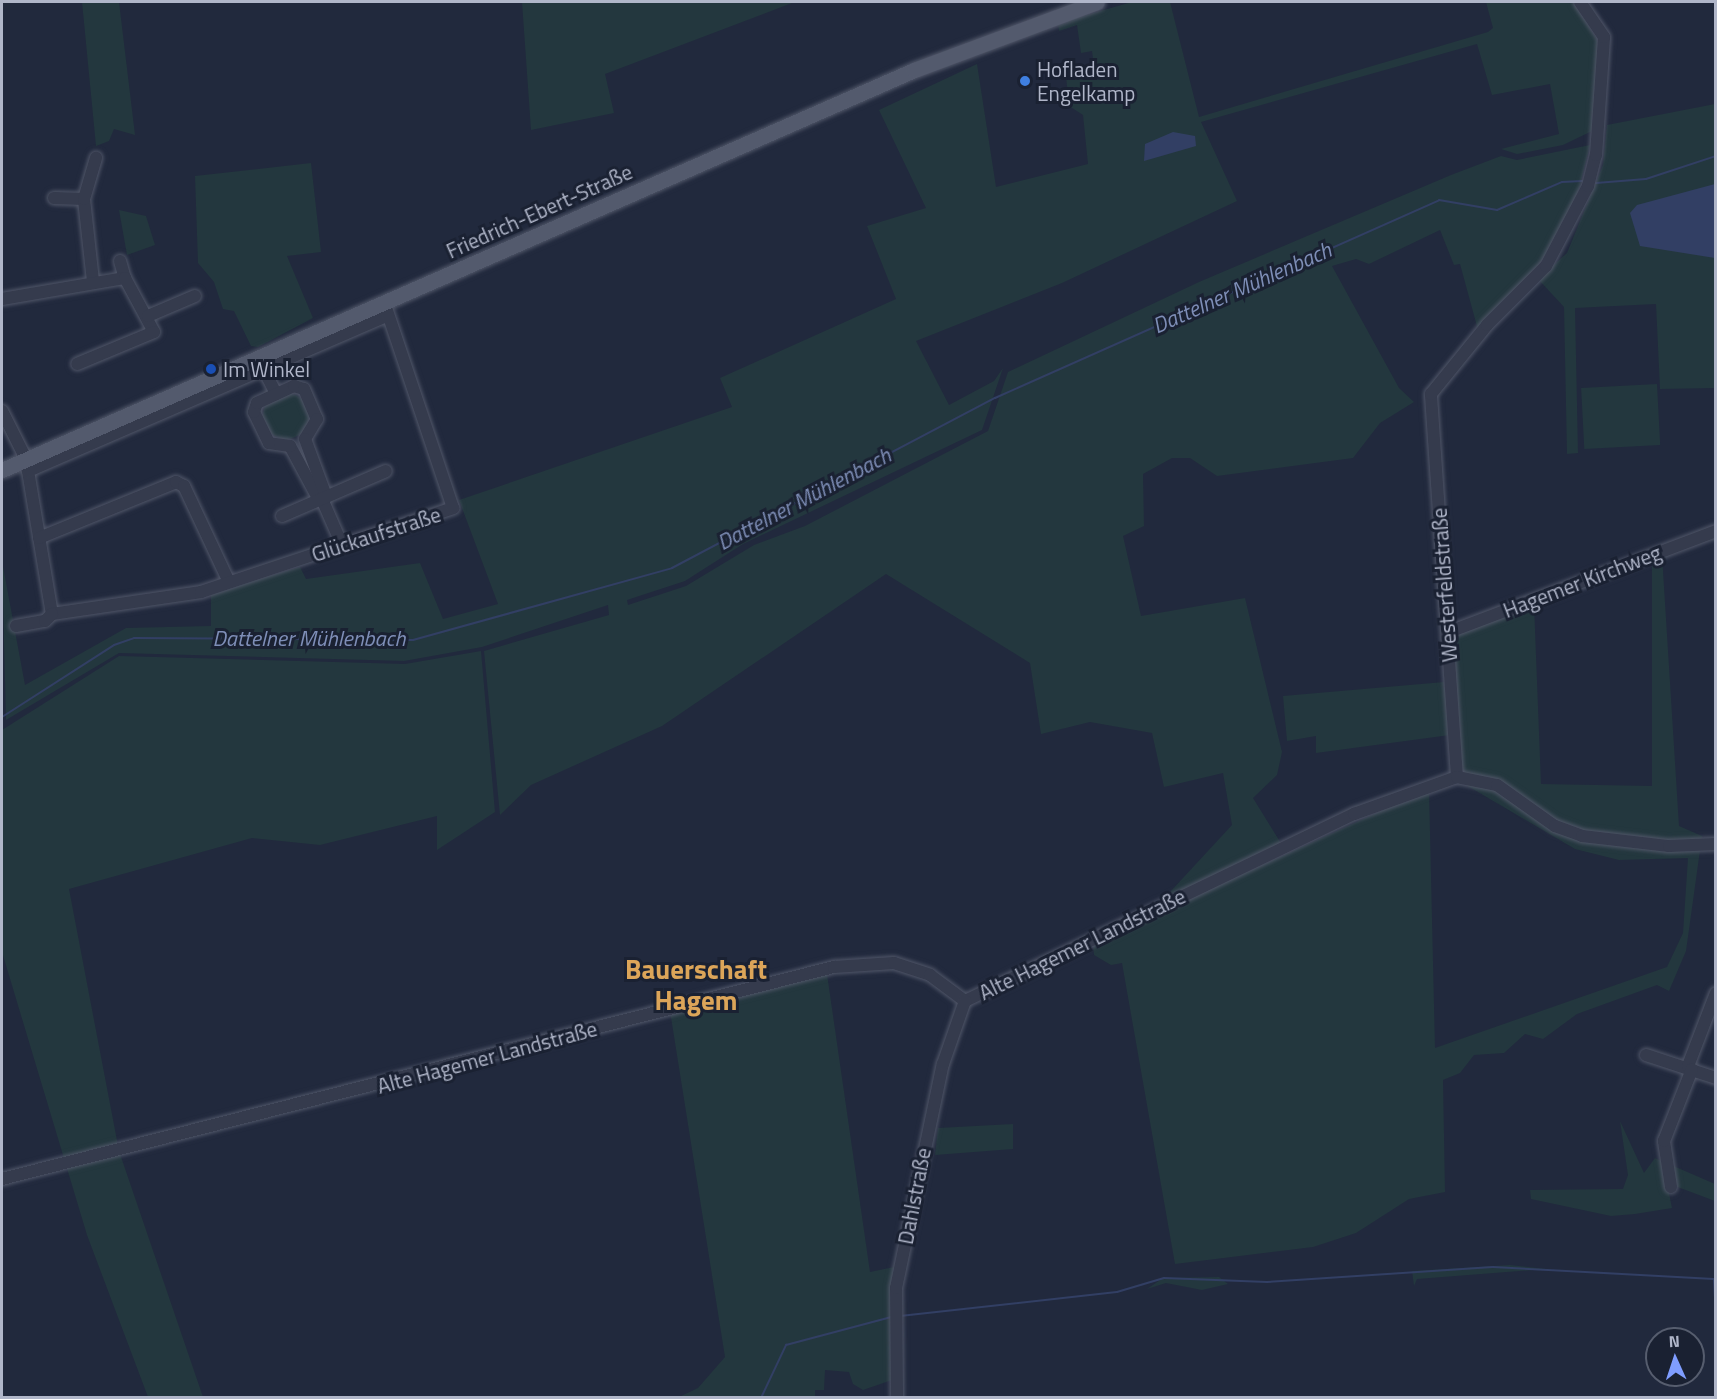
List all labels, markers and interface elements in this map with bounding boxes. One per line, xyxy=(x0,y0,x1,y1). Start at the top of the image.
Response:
place label: Hofladen Engelkamp xyxy=(1037,56,1135,106)
marker: Hofladen Engelkamp xyxy=(1018,74,1032,88)
street label: Friedrich-Ebert-Straße xyxy=(442,159,636,263)
water label: Dattelner Mühlenbach xyxy=(1148,237,1336,339)
place label: Im Winkel xyxy=(223,356,310,382)
marker: Im Winkel xyxy=(204,362,218,376)
water label: Dattelner Mühlenbach xyxy=(713,442,895,556)
street label: Glückaufstraße xyxy=(308,501,444,567)
street label: Westerfeldstraße xyxy=(1426,507,1462,663)
street label: Hagemer Kirchweg xyxy=(1499,539,1665,623)
water label: Dattelner Mühlenbach xyxy=(213,626,405,652)
street label: Alte Hagemer Landstraße xyxy=(975,883,1189,1005)
district label: Bauerschaft Hagem xyxy=(625,952,767,1015)
street label: Alte Hagemer Landstraße xyxy=(374,1015,600,1099)
street label: Dahlstraße xyxy=(892,1146,936,1246)
north arrow xyxy=(1645,1327,1705,1387)
text: N xyxy=(1668,1329,1680,1353)

